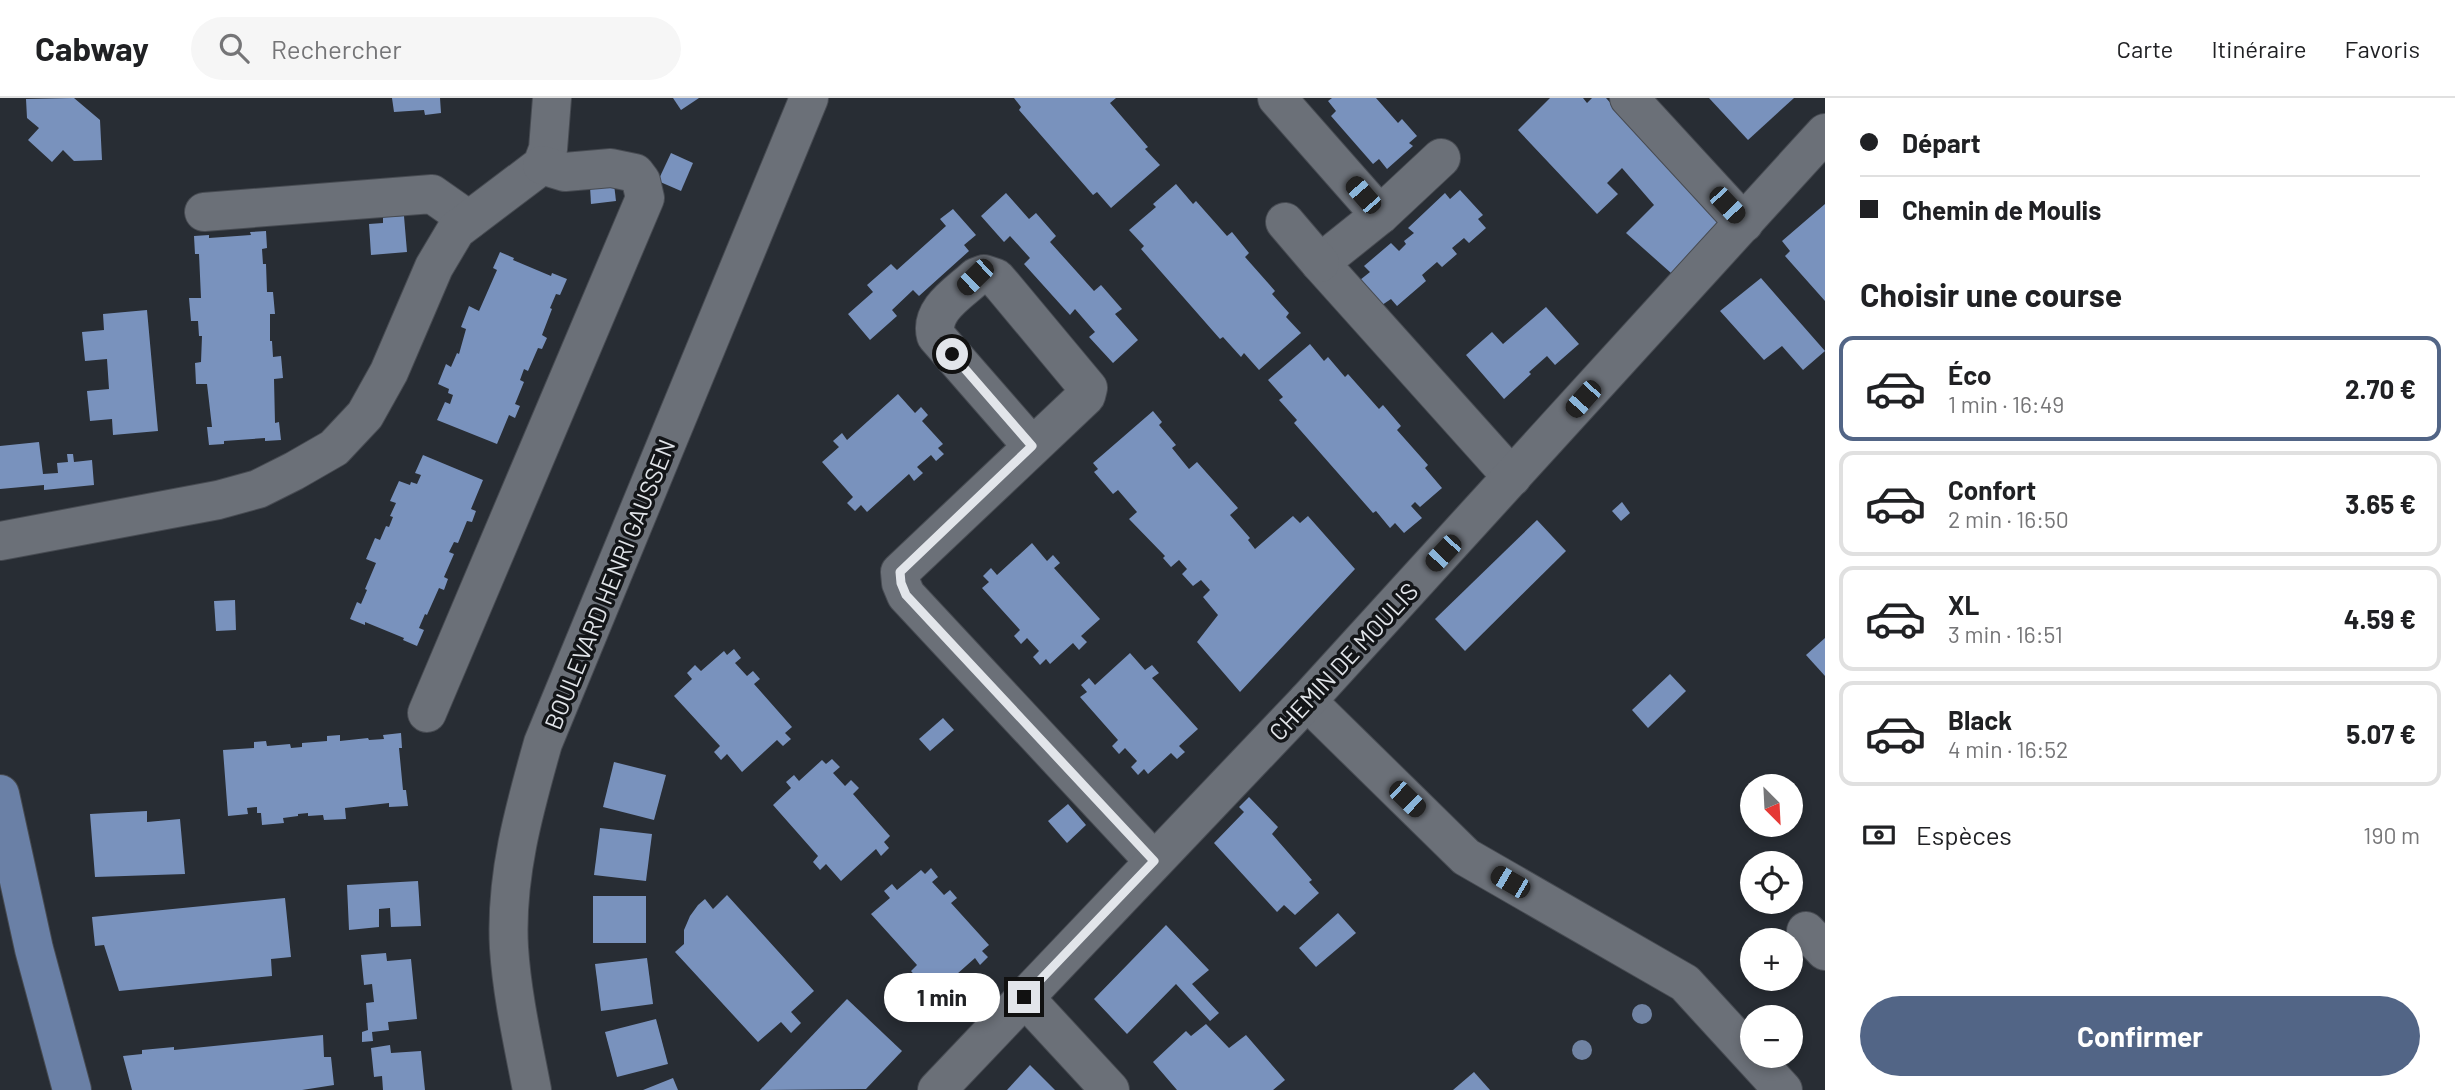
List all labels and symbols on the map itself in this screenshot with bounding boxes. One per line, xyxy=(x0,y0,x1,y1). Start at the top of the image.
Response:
car xyxy=(1342,172,1385,218)
car xyxy=(1705,182,1750,228)
car xyxy=(953,255,998,299)
route start xyxy=(936,338,968,370)
car xyxy=(1562,376,1605,422)
street label: BOULEVARD HENRI GAUSSEN xyxy=(537,435,681,733)
car xyxy=(1421,530,1466,576)
street label: CHEMIN DE MOULIS xyxy=(1263,576,1423,746)
north arrow xyxy=(1740,774,1802,836)
car xyxy=(1385,777,1430,821)
car xyxy=(1487,862,1534,902)
callout: 1 min xyxy=(884,972,1000,1021)
route end xyxy=(1008,981,1040,1013)

